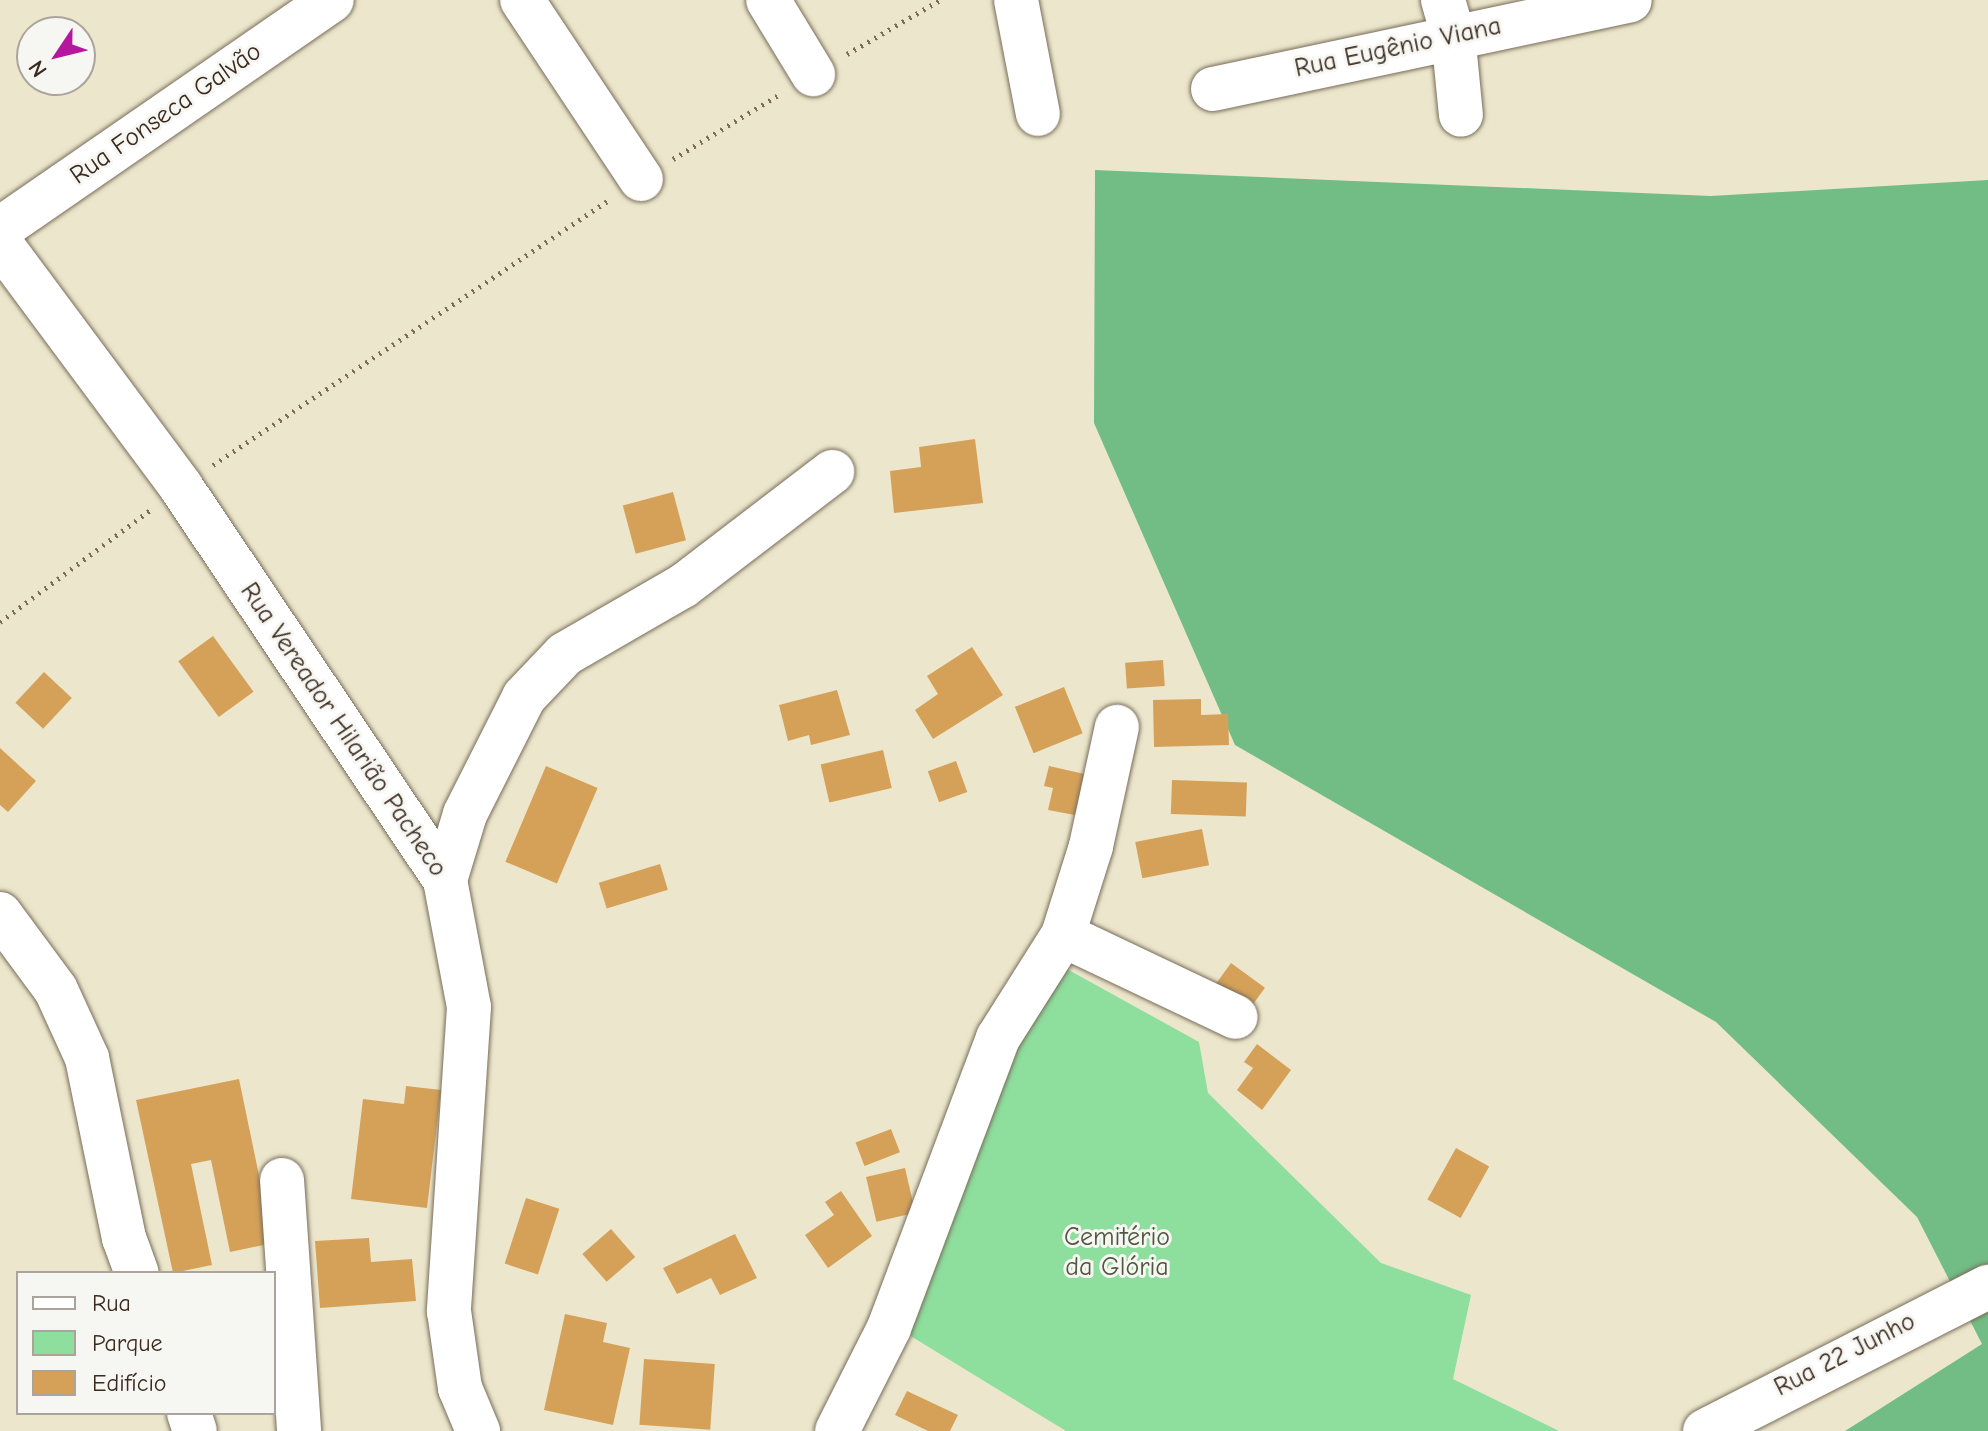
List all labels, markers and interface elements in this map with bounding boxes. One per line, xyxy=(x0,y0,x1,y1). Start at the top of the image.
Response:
street label: Rua Eugênio Viana xyxy=(1292,11,1504,85)
north arrow xyxy=(16,16,96,96)
street label: Rua Fonseca Galvão xyxy=(64,36,268,192)
text: N xyxy=(23,55,53,82)
street label: Rua Vereador Hilarião Pacheco xyxy=(233,577,453,883)
park label: Cemitério da Glória xyxy=(1064,1222,1170,1284)
legend xyxy=(16,1271,276,1415)
text: Rua xyxy=(92,1289,131,1317)
street label: Rua 22 Junho xyxy=(1769,1306,1921,1404)
text: Parque xyxy=(92,1329,163,1357)
text: Edifício xyxy=(92,1369,167,1397)

